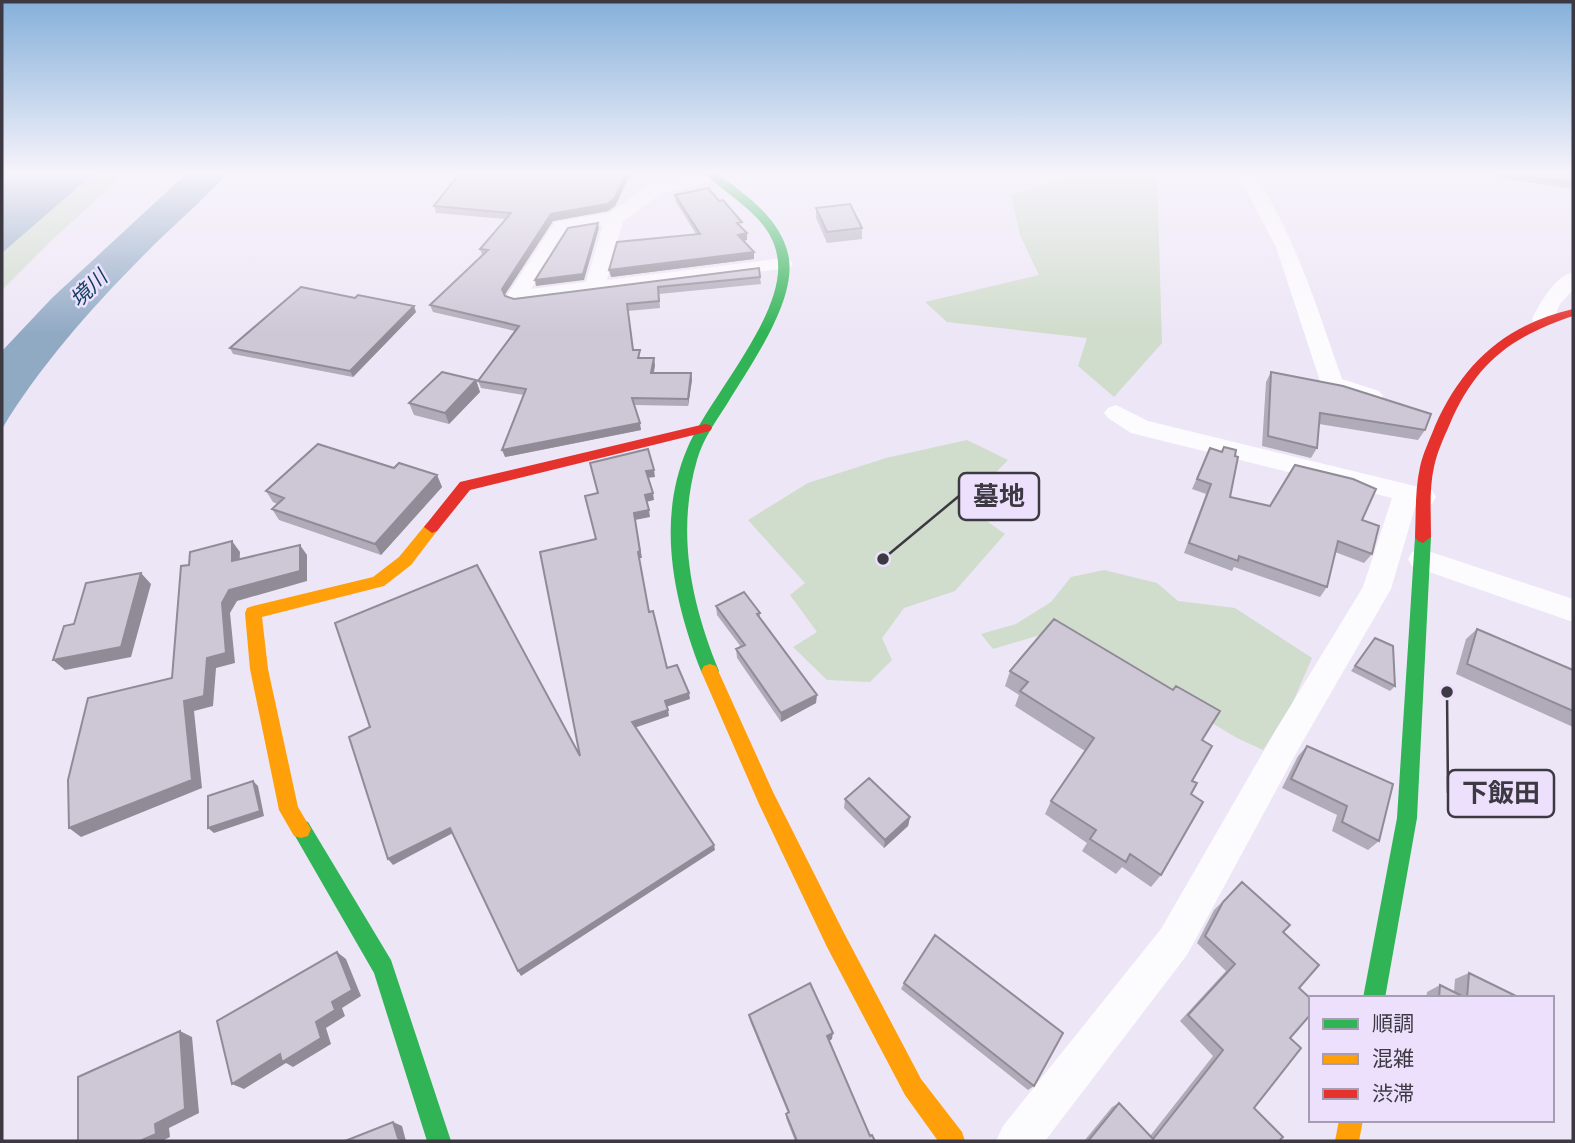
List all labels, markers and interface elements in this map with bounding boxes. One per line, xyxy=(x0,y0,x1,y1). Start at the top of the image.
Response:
water label: 境川 xyxy=(63,262,114,313)
callout: 墓地 xyxy=(959,473,1039,520)
text: 墓地 xyxy=(973,478,1025,512)
callout: 下飯田 xyxy=(1448,770,1554,817)
text: 下飯田 xyxy=(1462,775,1540,809)
legend xyxy=(1309,996,1554,1122)
text: 順調 xyxy=(1372,1009,1414,1037)
text: 混雑 xyxy=(1372,1044,1414,1072)
text: 渋滞 xyxy=(1372,1079,1414,1107)

